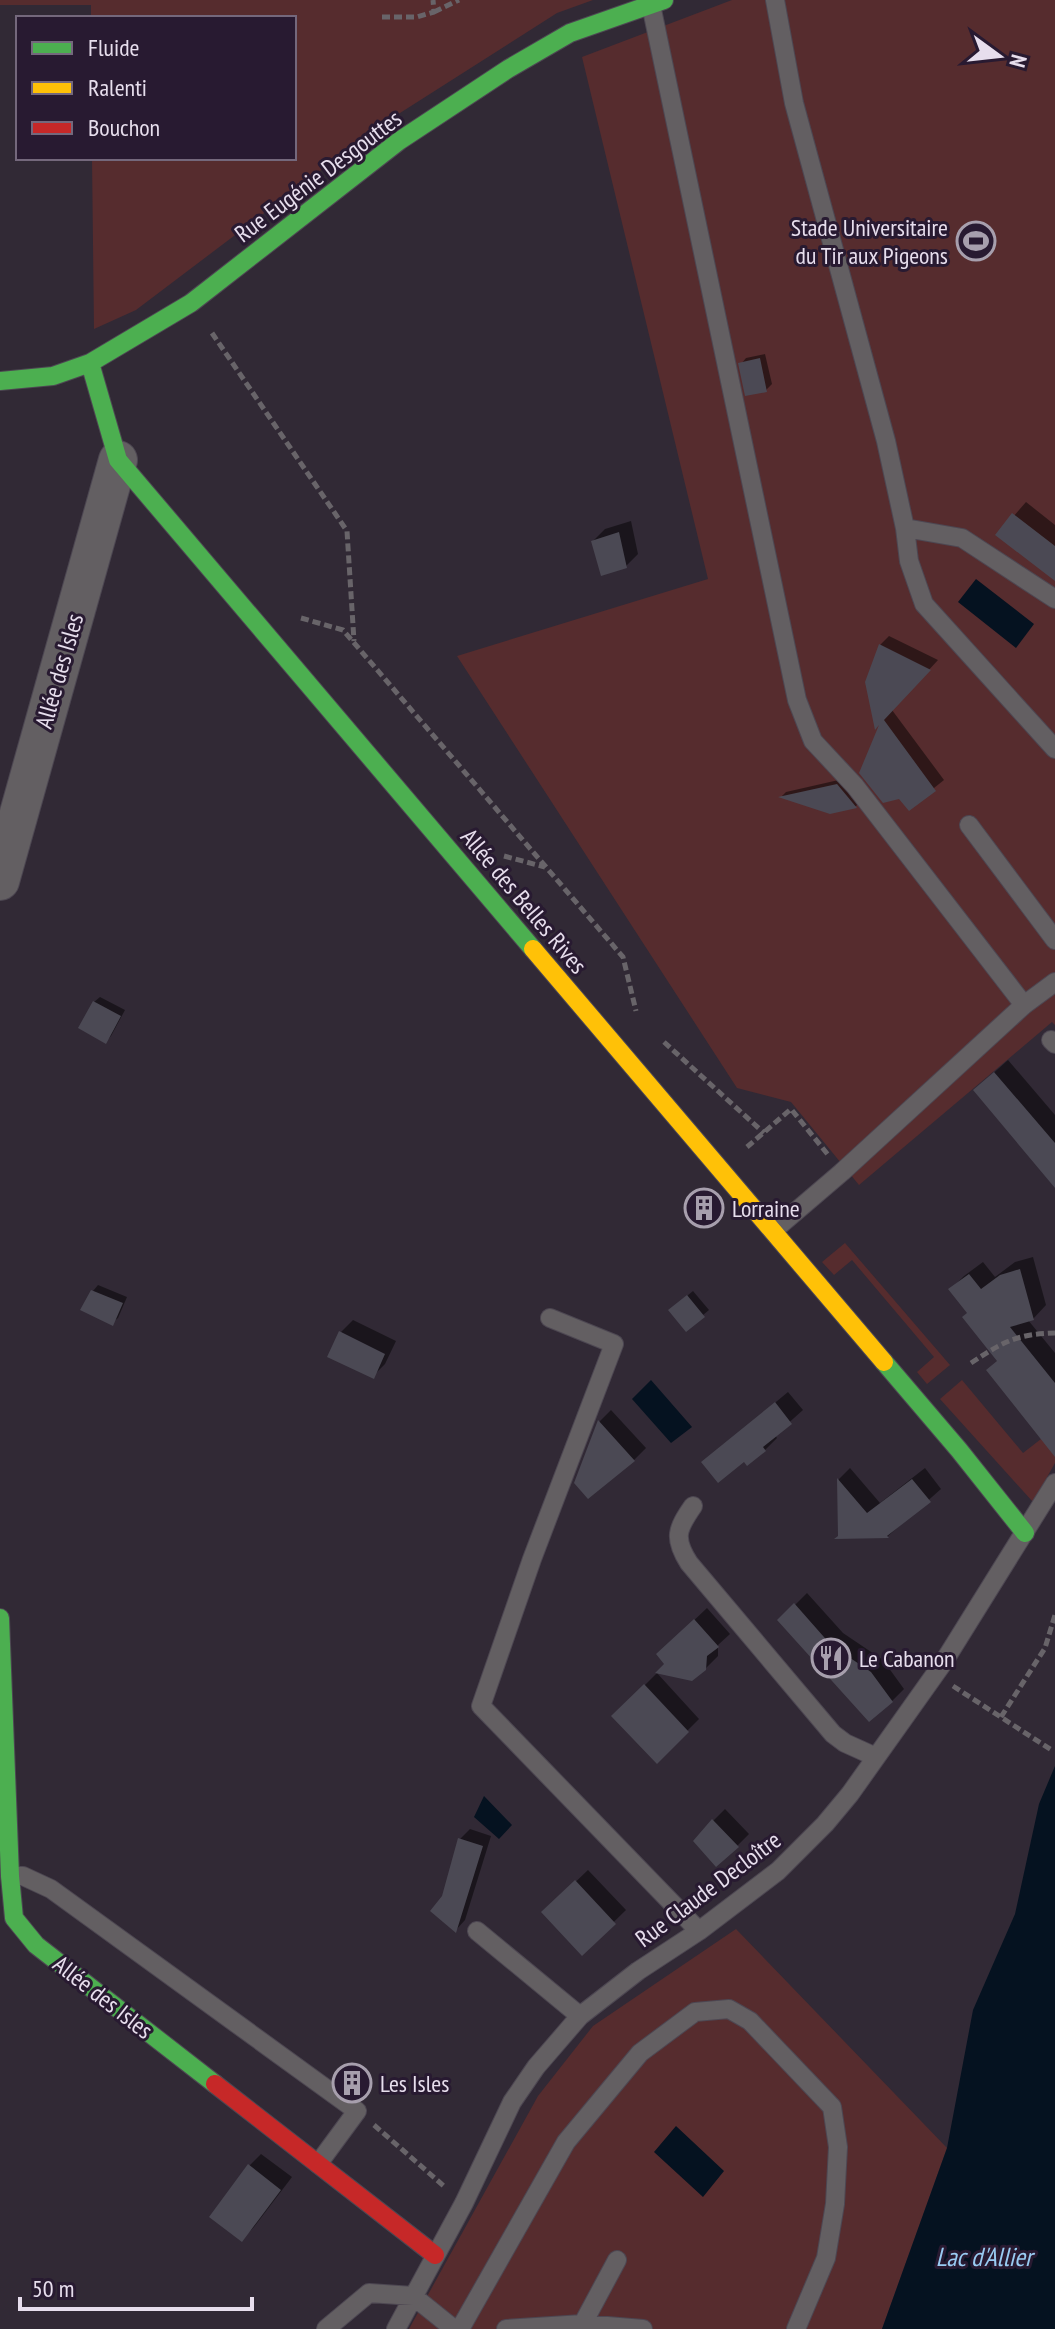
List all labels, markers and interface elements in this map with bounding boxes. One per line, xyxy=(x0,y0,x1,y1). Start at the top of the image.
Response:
legend xyxy=(16,16,296,160)
north arrow xyxy=(959,16,1039,96)
text: Fluide xyxy=(88,32,139,63)
text: N xyxy=(1003,52,1033,71)
text: Ralenti xyxy=(88,72,147,103)
street label: Rue Eugénie Desgouttes xyxy=(228,103,408,249)
text: Bouchon xyxy=(88,112,160,143)
place label: Stade Universitaire du Tir aux Pigeons xyxy=(791,212,948,271)
sports icon: Stade Universitaire du Tir aux Pigeons xyxy=(955,220,997,262)
street label: Allée des Isles xyxy=(28,610,90,732)
street label: Allée des Belles Rives xyxy=(454,822,594,980)
building icon: Lorraine xyxy=(683,1187,725,1229)
place label: Lorraine xyxy=(732,1193,800,1224)
restaurant icon: Le Cabanon xyxy=(810,1637,852,1679)
place label: Le Cabanon xyxy=(859,1643,955,1674)
street label: Rue Claude Decloître xyxy=(629,1824,787,1954)
street label: Allée des Isles xyxy=(47,1948,159,2046)
building icon: Les Isles xyxy=(331,2062,373,2104)
place label: Les Isles xyxy=(380,2068,449,2099)
water label: Lac d'Allier xyxy=(936,2240,1036,2273)
scale bar xyxy=(20,2261,252,2311)
text: 50 m xyxy=(32,2273,74,2304)

